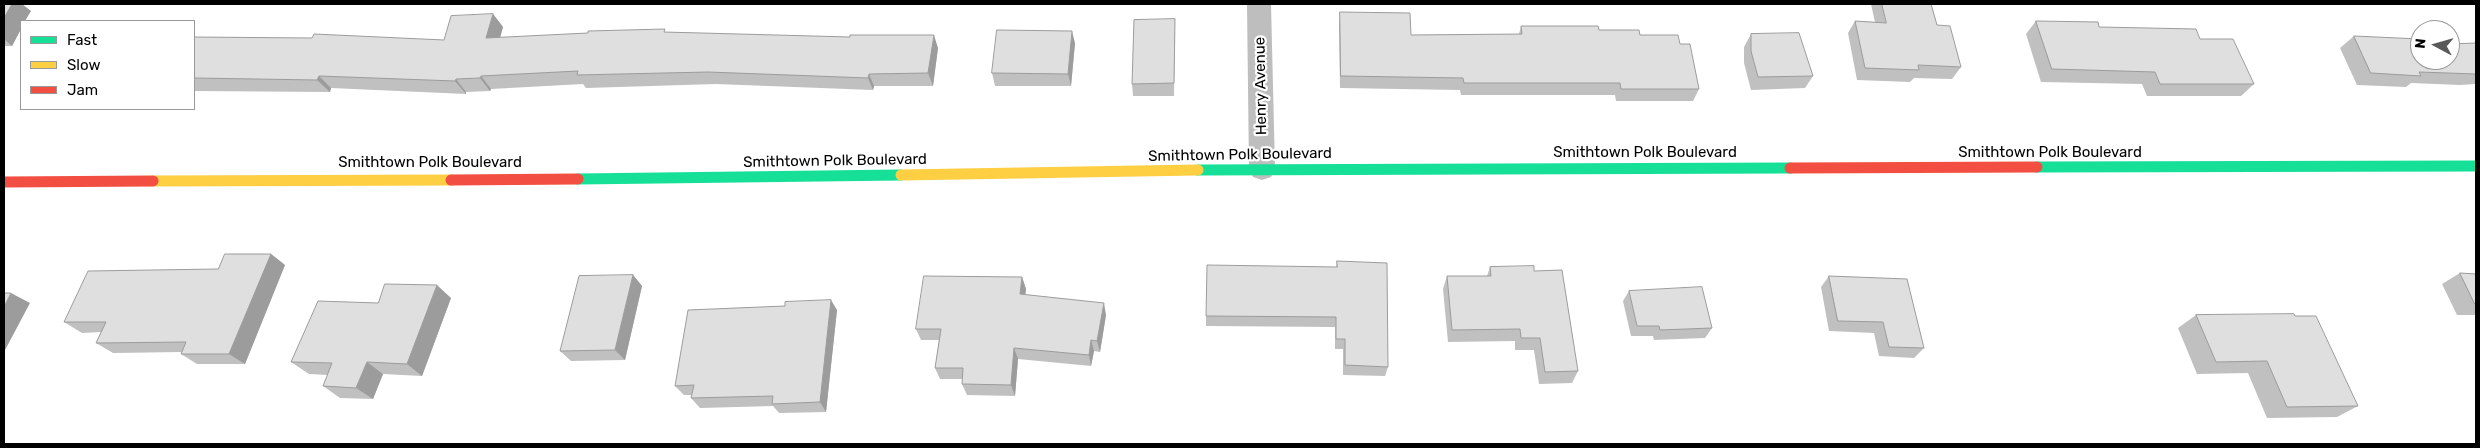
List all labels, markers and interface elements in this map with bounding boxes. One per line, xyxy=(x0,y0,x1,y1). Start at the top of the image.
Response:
legend xyxy=(20,20,195,110)
north arrow xyxy=(2410,20,2460,70)
text: Fast xyxy=(67,31,97,49)
street label: Henry Avenue xyxy=(1251,37,1271,135)
text: N xyxy=(2412,38,2430,49)
text: Slow xyxy=(67,56,100,74)
text: Jam xyxy=(67,81,98,99)
street label: Smithtown Polk Boulevard xyxy=(1148,144,1332,166)
street label: Smithtown Polk Boulevard xyxy=(1553,144,1737,162)
street label: Smithtown Polk Boulevard xyxy=(1958,144,2142,162)
street label: Smithtown Polk Boulevard xyxy=(743,150,927,172)
street label: Smithtown Polk Boulevard xyxy=(338,154,522,172)

